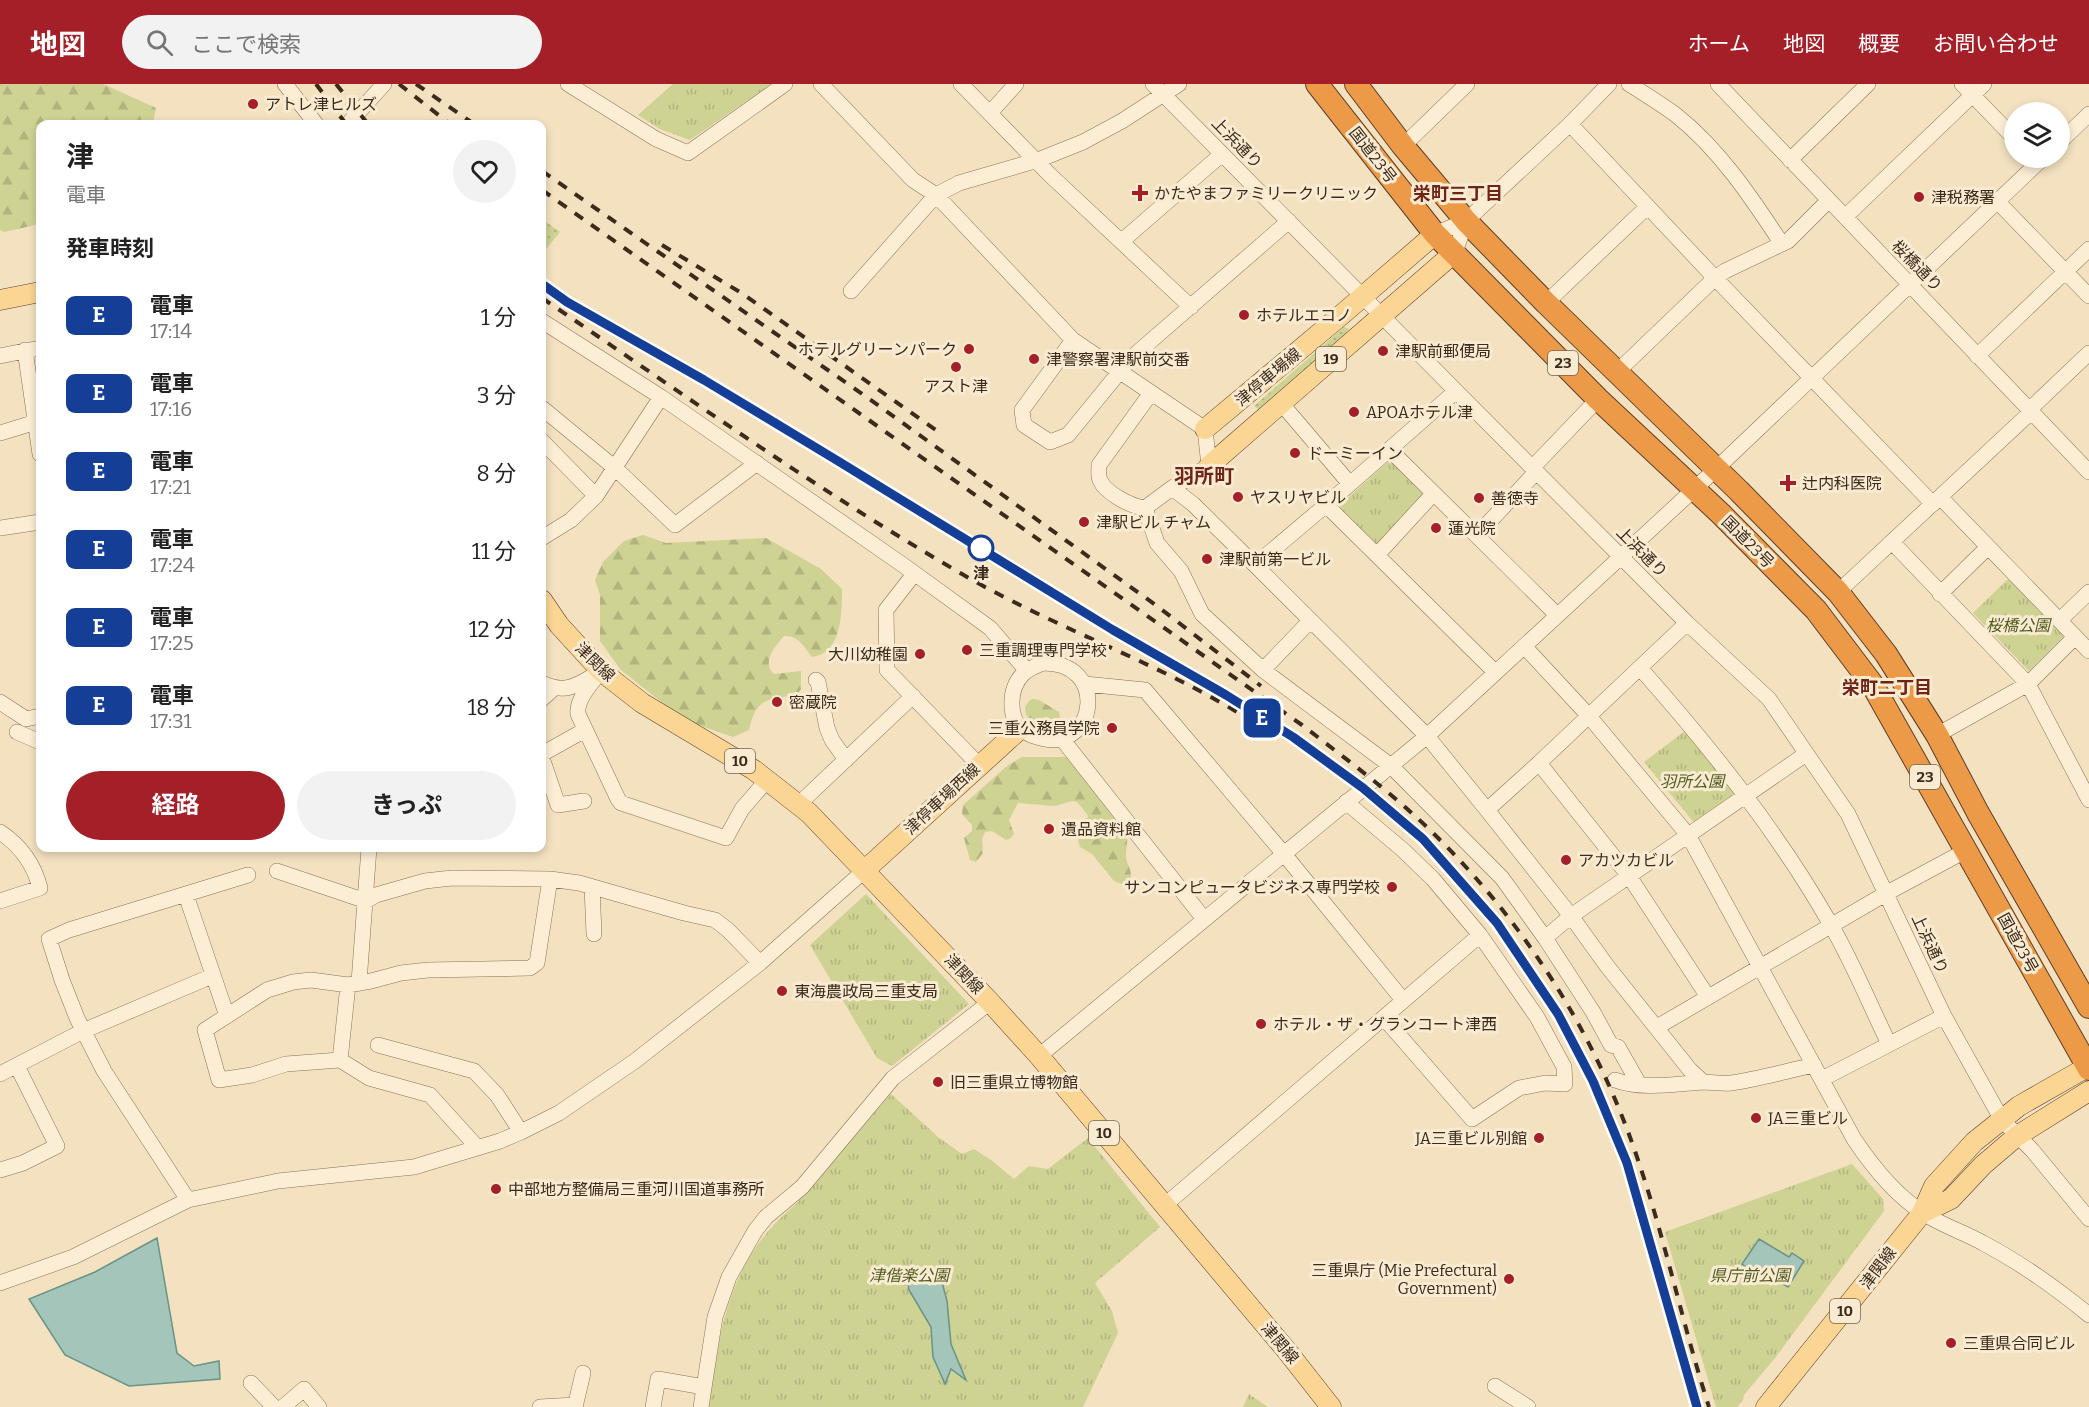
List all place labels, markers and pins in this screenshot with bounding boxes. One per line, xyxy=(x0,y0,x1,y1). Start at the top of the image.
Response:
place label: アトレ津ヒルズ xyxy=(265,95,377,114)
marker: アトレ津ヒルズ xyxy=(246,97,260,111)
marker: かたやまファミリークリニック xyxy=(1131,184,1149,202)
place label: かたやまファミリークリニック xyxy=(1154,184,1378,203)
place label: 津税務署 xyxy=(1931,188,1995,207)
marker: 津税務署 xyxy=(1912,190,1926,204)
place label: ホテルエコノ xyxy=(1256,306,1352,325)
marker: ホテルエコノ xyxy=(1237,308,1251,322)
place label: ホテルグリーンパーク xyxy=(798,340,957,359)
marker: ホテルグリーンパーク xyxy=(962,342,976,356)
place label: 津駅前郵便局 xyxy=(1395,342,1491,361)
marker: 津駅前郵便局 xyxy=(1376,344,1390,358)
place label: 津警察署津駅前交番 xyxy=(1046,350,1190,369)
marker: 津警察署津駅前交番 xyxy=(1027,352,1041,366)
marker: アスト津 xyxy=(949,360,963,374)
place label: アスト津 xyxy=(924,377,988,396)
place label: APOAホテル津 xyxy=(1366,403,1473,422)
marker: APOAホテル津 xyxy=(1347,405,1361,419)
place label: ドーミーイン xyxy=(1307,444,1403,463)
marker: ドーミーイン xyxy=(1288,446,1302,460)
marker: 辻内科医院 xyxy=(1779,474,1797,492)
place label: 辻内科医院 xyxy=(1802,474,1882,493)
place label: ヤスリヤビル xyxy=(1250,488,1346,507)
place label: 善徳寺 xyxy=(1491,489,1539,508)
marker: ヤスリヤビル xyxy=(1231,490,1245,504)
marker: 善徳寺 xyxy=(1472,491,1486,505)
place label: 津駅ビル チャム xyxy=(1096,513,1211,532)
marker: 津駅ビル チャム xyxy=(1077,515,1091,529)
place label: 蓮光院 xyxy=(1448,519,1496,538)
marker: 蓮光院 xyxy=(1429,521,1443,535)
marker: 津 xyxy=(968,535,994,561)
place label: 津駅前第一ビル xyxy=(1219,550,1331,569)
marker: 津駅前第一ビル xyxy=(1200,552,1214,566)
place label: 津 xyxy=(973,564,989,583)
place label: 三重調理専門学校 xyxy=(979,641,1107,660)
marker: 三重調理専門学校 xyxy=(960,643,974,657)
place label: 大川幼稚園 xyxy=(828,645,908,664)
marker: 大川幼稚園 xyxy=(913,647,927,661)
place label: 密蔵院 xyxy=(789,693,837,712)
marker: 密蔵院 xyxy=(770,695,784,709)
place label: 三重公務員学院 xyxy=(988,719,1100,738)
marker: 三重公務員学院 xyxy=(1105,721,1119,735)
place label: 遺品資料館 xyxy=(1061,820,1141,839)
marker: 遺品資料館 xyxy=(1042,822,1056,836)
place label: アカツカビル xyxy=(1578,851,1674,870)
marker: アカツカビル xyxy=(1559,853,1573,867)
place label: サンコンピュータビジネス専門学校 xyxy=(1124,878,1380,897)
marker: サンコンピュータビジネス専門学校 xyxy=(1385,880,1399,894)
place label: 東海農政局三重支局 xyxy=(794,982,938,1001)
marker: 東海農政局三重支局 xyxy=(775,984,789,998)
place label: ホテル・ザ・グランコート津西 xyxy=(1273,1015,1497,1034)
marker: ホテル・ザ・グランコート津西 xyxy=(1254,1017,1268,1031)
place label: 旧三重県立博物館 xyxy=(950,1073,1078,1092)
marker: 旧三重県立博物館 xyxy=(931,1075,945,1089)
place label: JA三重ビル xyxy=(1767,1109,1848,1128)
marker: JA三重ビル xyxy=(1749,1111,1763,1125)
place label: JA三重ビル別館 xyxy=(1414,1129,1527,1148)
marker: JA三重ビル別館 xyxy=(1532,1131,1546,1145)
place label: 中部地方整備局三重河川国道事務所 xyxy=(508,1180,764,1199)
marker: 中部地方整備局三重河川国道事務所 xyxy=(489,1182,503,1196)
place label: 三重県庁 (Mie Prefectural Government) xyxy=(1311,1261,1497,1298)
marker: 三重県庁 (Mie Prefectural Government) xyxy=(1502,1272,1516,1286)
place label: 三重県合同ビル xyxy=(1963,1334,2075,1353)
marker: 三重県合同ビル xyxy=(1944,1336,1958,1350)

